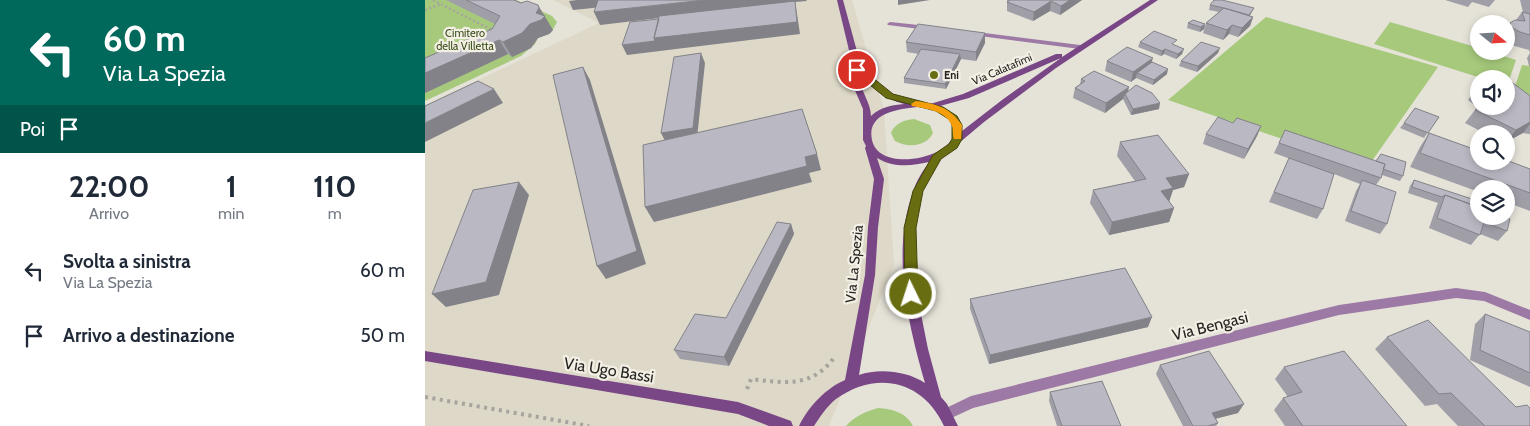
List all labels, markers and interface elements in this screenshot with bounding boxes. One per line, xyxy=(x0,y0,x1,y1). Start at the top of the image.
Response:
north arrow xyxy=(1470,15,1515,60)
map controls xyxy=(1470,15,1515,225)
text: 60 m xyxy=(103,17,186,60)
icon: left xyxy=(20,20,85,85)
park label: Cimitero della Villetta xyxy=(436,26,495,53)
pin xyxy=(836,49,878,91)
street label: Via Calatafimi xyxy=(970,50,1034,88)
icon: arrive xyxy=(843,56,871,84)
text: Via La Spezia xyxy=(103,60,226,87)
place label: Eni xyxy=(944,68,959,82)
marker: Eni xyxy=(928,69,940,81)
button: sound xyxy=(1470,70,1515,115)
icon: arrive xyxy=(55,115,83,143)
text: Poi xyxy=(20,118,45,141)
button: search xyxy=(1470,125,1515,170)
text: 22:00 xyxy=(69,168,149,205)
text: 1 xyxy=(226,168,237,205)
text: 110 xyxy=(313,168,356,205)
button: layers xyxy=(1470,180,1515,225)
text: Arrivo xyxy=(89,204,129,223)
text: min xyxy=(218,204,244,223)
text: m xyxy=(328,204,342,223)
street label: Via La Spezia xyxy=(841,224,867,304)
text: Svolta a sinistra xyxy=(63,250,191,273)
icon: left xyxy=(20,257,48,285)
text: 60 m xyxy=(360,259,405,282)
position arrow xyxy=(884,267,936,319)
text: Via La Spezia xyxy=(63,273,152,292)
street label: Via Bengasi xyxy=(1170,307,1250,345)
icon: arrive xyxy=(20,322,48,350)
text: Arrivo a destinazione xyxy=(63,324,234,347)
text: 50 m xyxy=(361,324,405,347)
street label: Via Ugo Bassi xyxy=(563,354,655,386)

